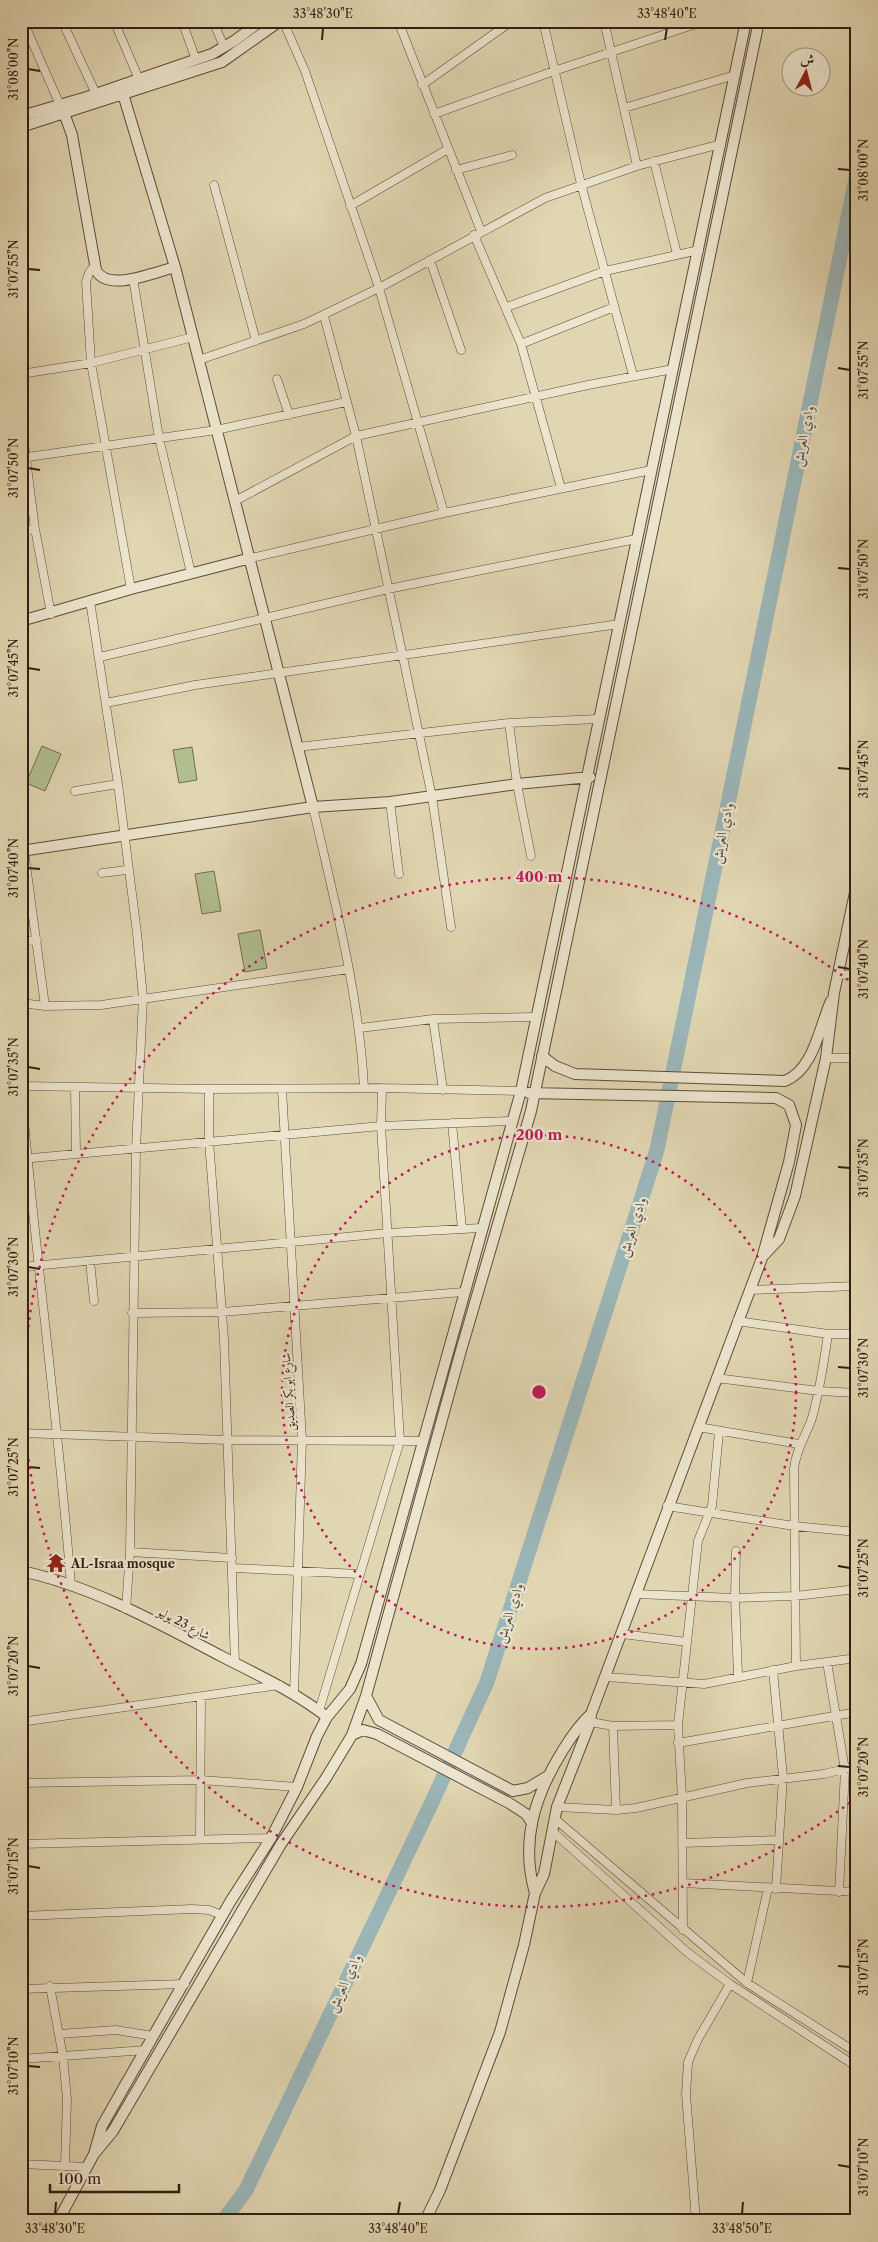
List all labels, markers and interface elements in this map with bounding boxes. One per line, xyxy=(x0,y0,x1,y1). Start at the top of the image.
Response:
text: 33°48'30"E xyxy=(293,6,353,21)
text: 33°48'40"E xyxy=(637,6,697,21)
text: 31°08'00"N xyxy=(6,38,21,100)
north arrow xyxy=(780,48,830,98)
text: ش xyxy=(800,49,816,69)
text: 31°08'00"N xyxy=(856,139,871,201)
text: 31°07'55"N xyxy=(6,239,21,298)
text: 31°07'55"N xyxy=(856,340,871,399)
water label: وادي العريش xyxy=(788,404,821,469)
text: 31°07'50"N xyxy=(6,438,21,498)
text: 31°07'50"N xyxy=(856,539,871,599)
text: 31°07'45"N xyxy=(6,639,21,697)
text: 31°07'45"N xyxy=(856,740,871,798)
water label: وادي العريش xyxy=(707,801,740,866)
text: 31°07'40"N xyxy=(6,838,21,898)
text: 400 m xyxy=(516,867,562,886)
text: 31°07'40"N xyxy=(856,939,871,999)
text: 31°07'35"N xyxy=(6,1037,21,1097)
text: 200 m xyxy=(516,1125,562,1144)
text: 31°07'35"N xyxy=(856,1138,871,1198)
water label: وادي العريش xyxy=(614,1194,653,1260)
text: 31°07'30"N xyxy=(6,1237,21,1297)
text: 31°07'30"N xyxy=(856,1338,871,1398)
street label: شارع ابو بكر الصديق xyxy=(278,1352,302,1432)
centre of rings xyxy=(530,1383,548,1401)
text: 31°07'25"N xyxy=(6,1437,21,1497)
text: 31°07'25"N xyxy=(856,1538,871,1598)
temple icon: AL-Israa mosque xyxy=(45,1552,67,1574)
place label: AL-Israa mosque xyxy=(70,1556,175,1571)
water label: وادي العريش xyxy=(491,1580,530,1646)
street label: شارع 23 يوليو xyxy=(153,1603,213,1646)
text: 31°07'20"N xyxy=(6,1636,21,1696)
text: 31°07'20"N xyxy=(856,1737,871,1797)
text: 31°07'15"N xyxy=(6,1837,21,1895)
text: 31°07'15"N xyxy=(856,1938,871,1996)
water label: وادي العريش xyxy=(323,1951,368,2016)
text: 31°07'10"N xyxy=(6,2037,21,2095)
text: 31°07'10"N xyxy=(856,2138,871,2196)
scale bar xyxy=(50,2162,179,2194)
text: 100 m xyxy=(58,2169,101,2188)
text: 33°48'30"E xyxy=(25,2221,85,2236)
text: 33°48'40"E xyxy=(368,2221,428,2236)
text: 33°48'50"E xyxy=(712,2221,772,2236)

